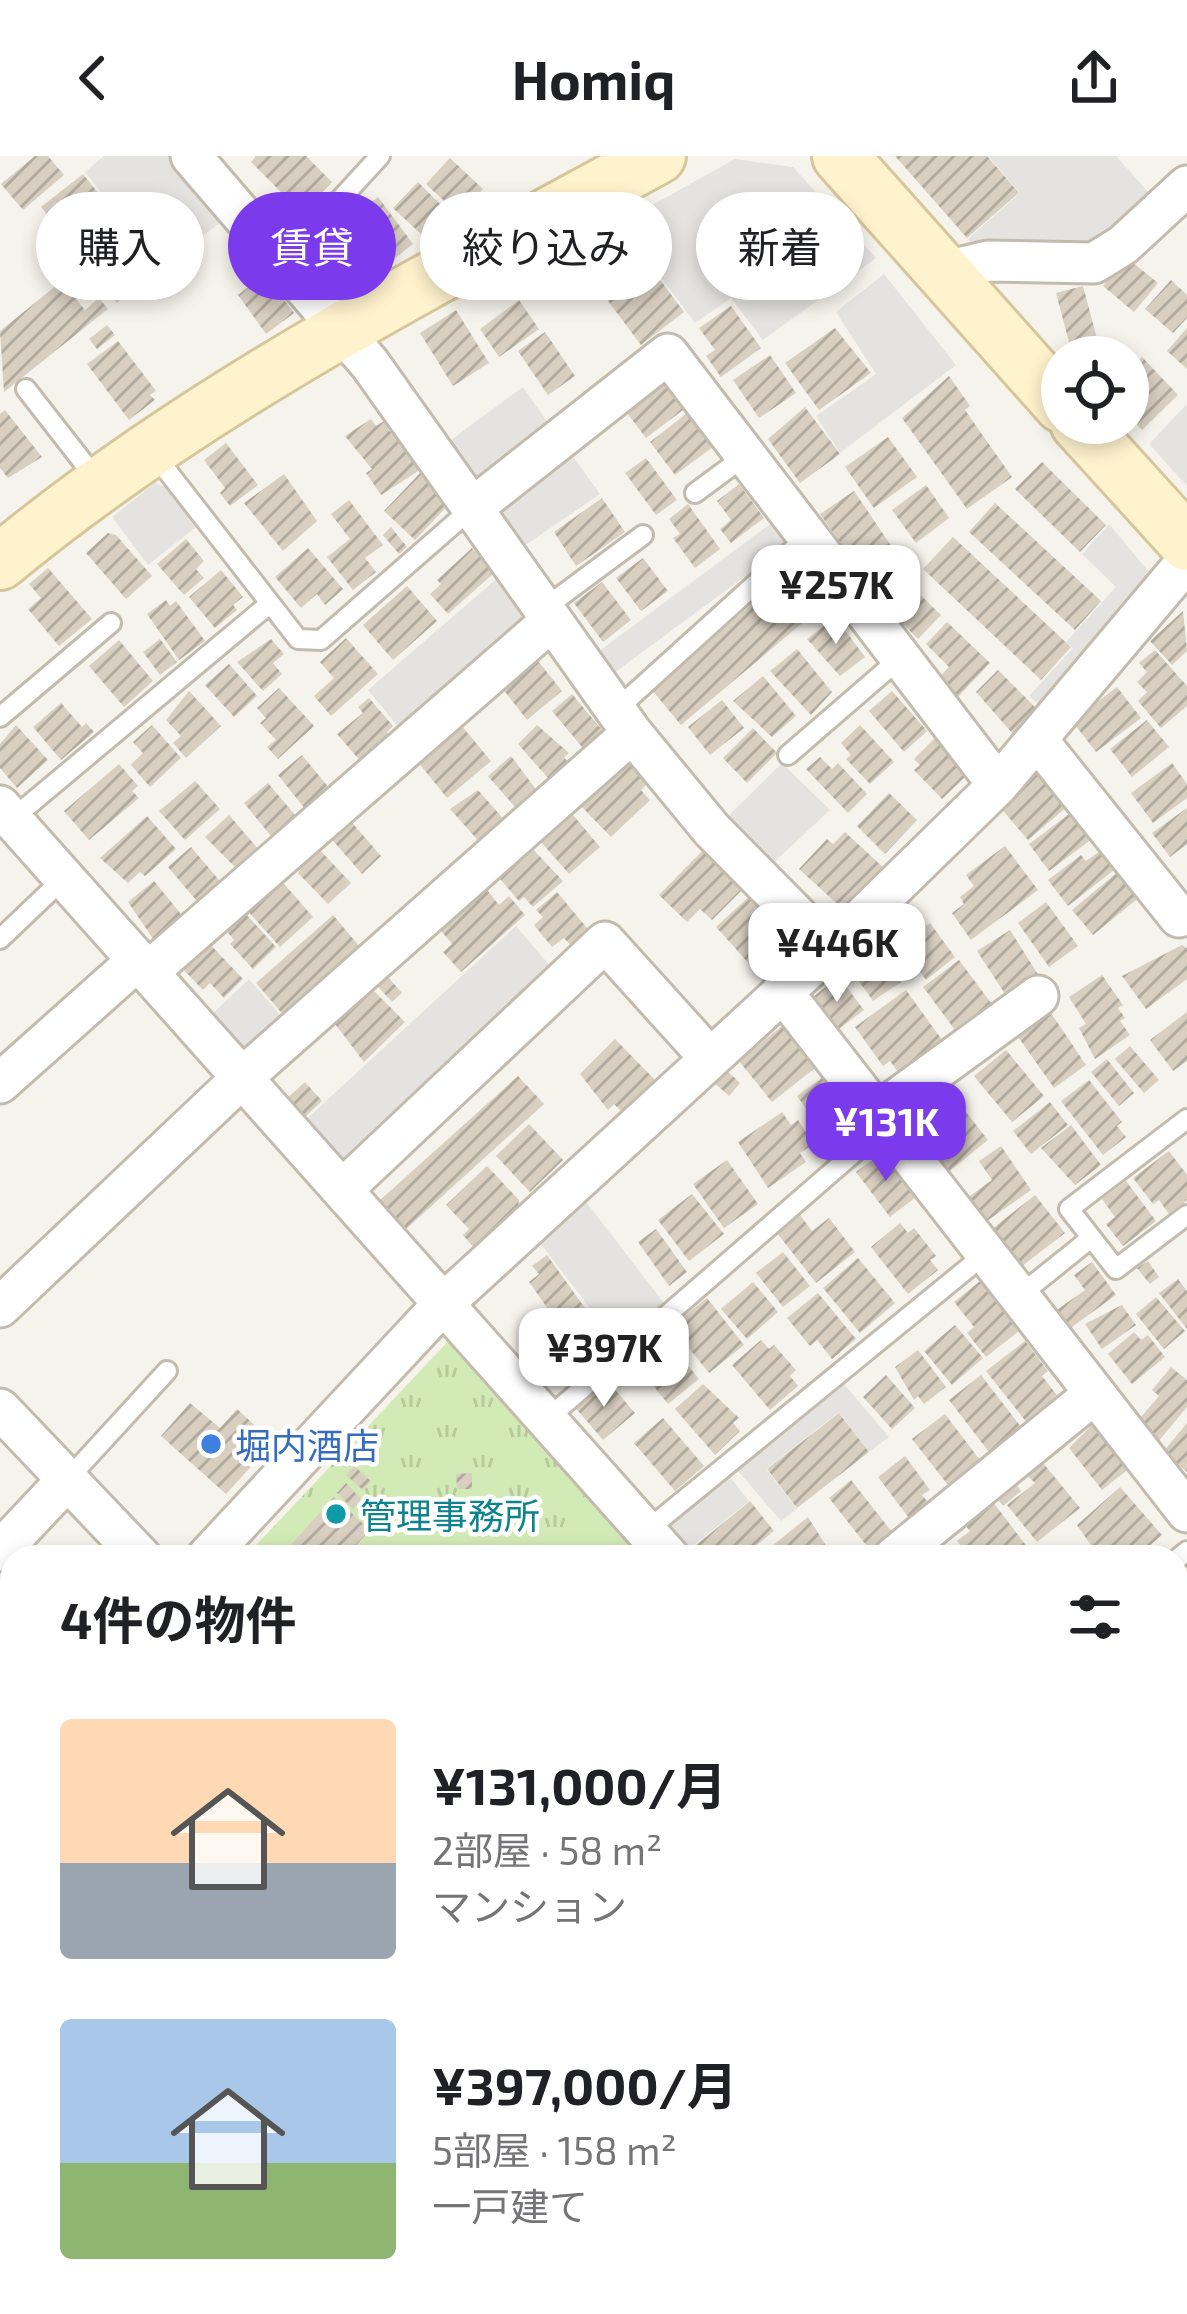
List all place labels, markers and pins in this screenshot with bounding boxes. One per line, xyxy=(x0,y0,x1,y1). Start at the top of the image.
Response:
pin: ¥257K xyxy=(752,545,920,647)
pin: ¥446K xyxy=(753,903,921,1005)
pin: ¥131K xyxy=(802,1082,970,1184)
pin: ¥397K xyxy=(520,1308,688,1410)
place label: 堀内酒店 xyxy=(235,1423,379,1466)
marker: 堀内酒店 xyxy=(198,1431,224,1457)
place label: 管理事務所 xyxy=(360,1493,540,1536)
marker: 管理事務所 xyxy=(323,1501,349,1527)

